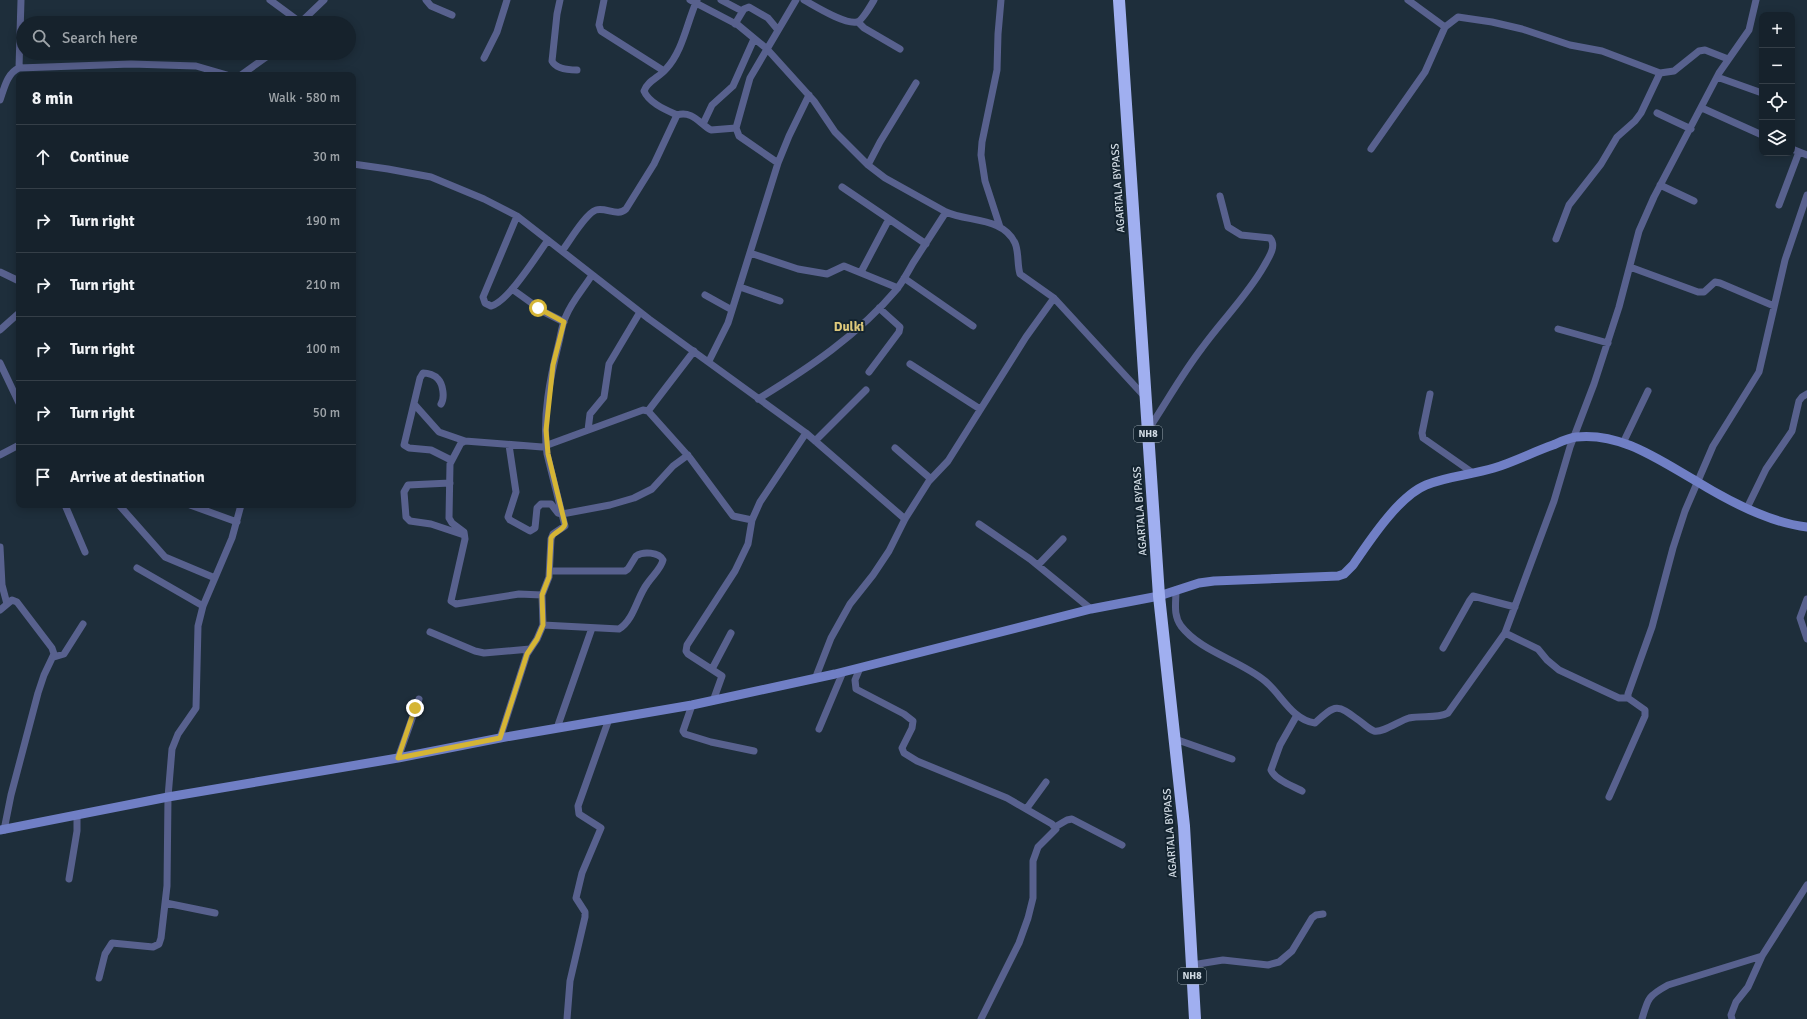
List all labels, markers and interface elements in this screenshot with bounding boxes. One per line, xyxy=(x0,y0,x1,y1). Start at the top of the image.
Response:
map controls xyxy=(1759,12,1795,156)
button: + xyxy=(1759,12,1795,48)
search box xyxy=(16,16,356,60)
icon: search xyxy=(30,27,52,49)
text: Search here xyxy=(62,29,138,47)
button: − xyxy=(1759,48,1795,84)
button: locate xyxy=(1759,84,1795,120)
text: 8 min xyxy=(32,88,73,109)
text: Walk · 580 m xyxy=(269,90,340,106)
button: layers xyxy=(1759,120,1795,156)
street label: AGARTALA BYPASS xyxy=(1108,143,1128,233)
icon: ahead xyxy=(32,146,54,168)
text: Continue xyxy=(70,148,129,166)
text: 30 m xyxy=(313,149,340,165)
icon: right xyxy=(32,210,54,232)
text: Turn right xyxy=(70,212,135,230)
text: 190 m xyxy=(306,213,340,229)
icon: right xyxy=(32,274,54,296)
text: Turn right xyxy=(70,276,135,294)
text: 210 m xyxy=(306,277,340,293)
route start xyxy=(529,299,547,317)
district label: Dulki xyxy=(834,319,864,335)
icon: right xyxy=(32,338,54,360)
text: Turn right xyxy=(70,340,135,358)
text: 100 m xyxy=(306,341,340,357)
icon: right xyxy=(32,402,54,424)
text: Turn right xyxy=(70,404,135,422)
text: 50 m xyxy=(313,405,340,421)
road number: NH8 xyxy=(1134,426,1162,442)
icon: arrive xyxy=(32,466,54,488)
street label: AGARTALA BYPASS xyxy=(1130,466,1150,556)
text: Arrive at destination xyxy=(70,468,205,486)
route end xyxy=(406,699,424,717)
street label: AGARTALA BYPASS xyxy=(1160,788,1180,878)
road number: NH8 xyxy=(1178,968,1206,984)

